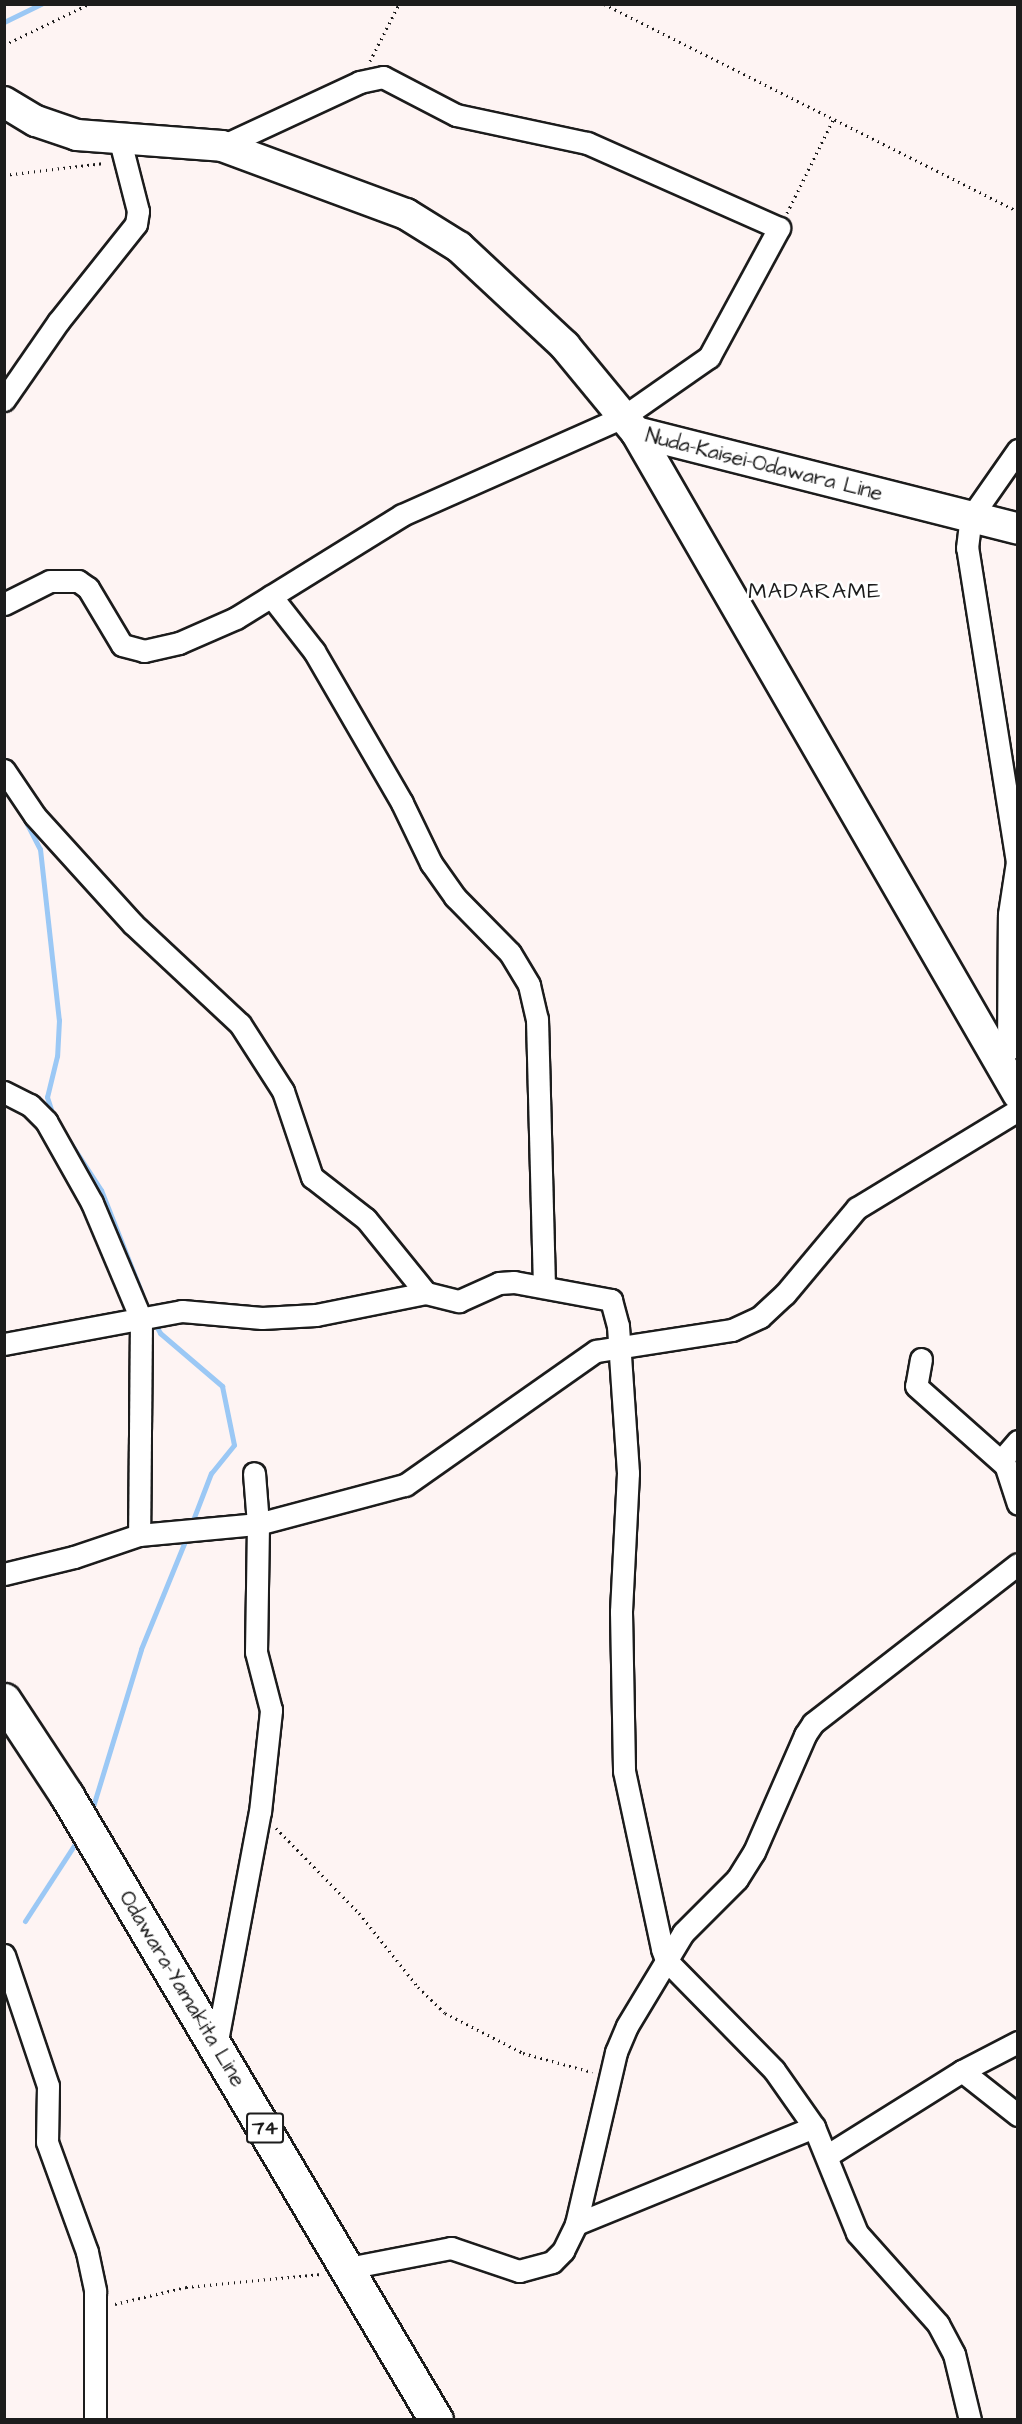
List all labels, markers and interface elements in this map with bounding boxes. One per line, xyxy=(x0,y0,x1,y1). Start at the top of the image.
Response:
street label: Nuda-Kaisei-Odawara Line xyxy=(643,423,885,507)
district label: MADARAME xyxy=(748,579,882,605)
street label: Odawara-Yamakita Line xyxy=(113,1886,251,2092)
road number: 74 xyxy=(246,2111,284,2145)

